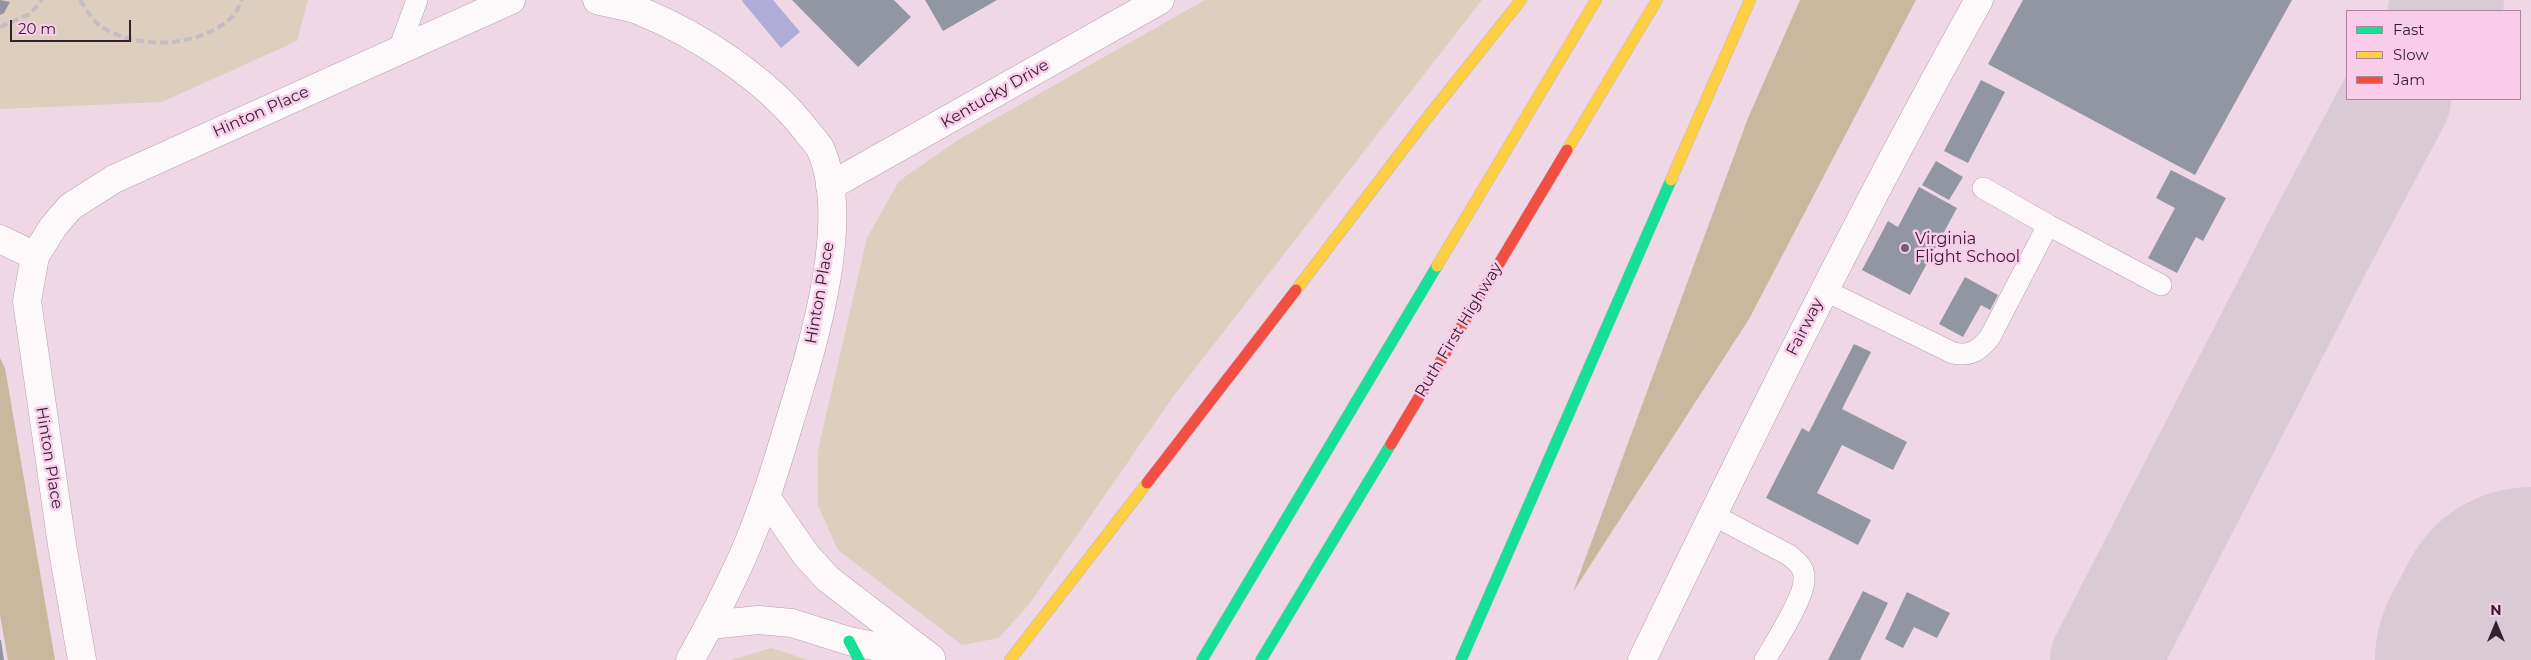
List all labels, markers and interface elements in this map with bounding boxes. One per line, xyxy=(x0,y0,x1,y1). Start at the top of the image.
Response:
scale bar xyxy=(12,10,134,42)
legend xyxy=(2346,10,2521,100)
text: 20 m xyxy=(18,19,56,38)
text: Fast xyxy=(2393,20,2424,39)
text: Slow xyxy=(2393,45,2429,64)
street label: Kentucky Drive xyxy=(938,55,1052,133)
text: Jam xyxy=(2393,70,2425,89)
street label: Hinton Place xyxy=(210,82,312,142)
place label: Virginia Flight School xyxy=(1915,229,2020,267)
street label: Hinton Place xyxy=(802,241,838,345)
marker: Virginia Flight School xyxy=(1899,242,1911,254)
street label: Ruth First Highway xyxy=(1411,259,1507,401)
street label: Fairway xyxy=(1782,295,1828,359)
street label: Hinton Place xyxy=(31,406,67,510)
north arrow xyxy=(2471,600,2521,650)
text: N xyxy=(2490,601,2502,619)

